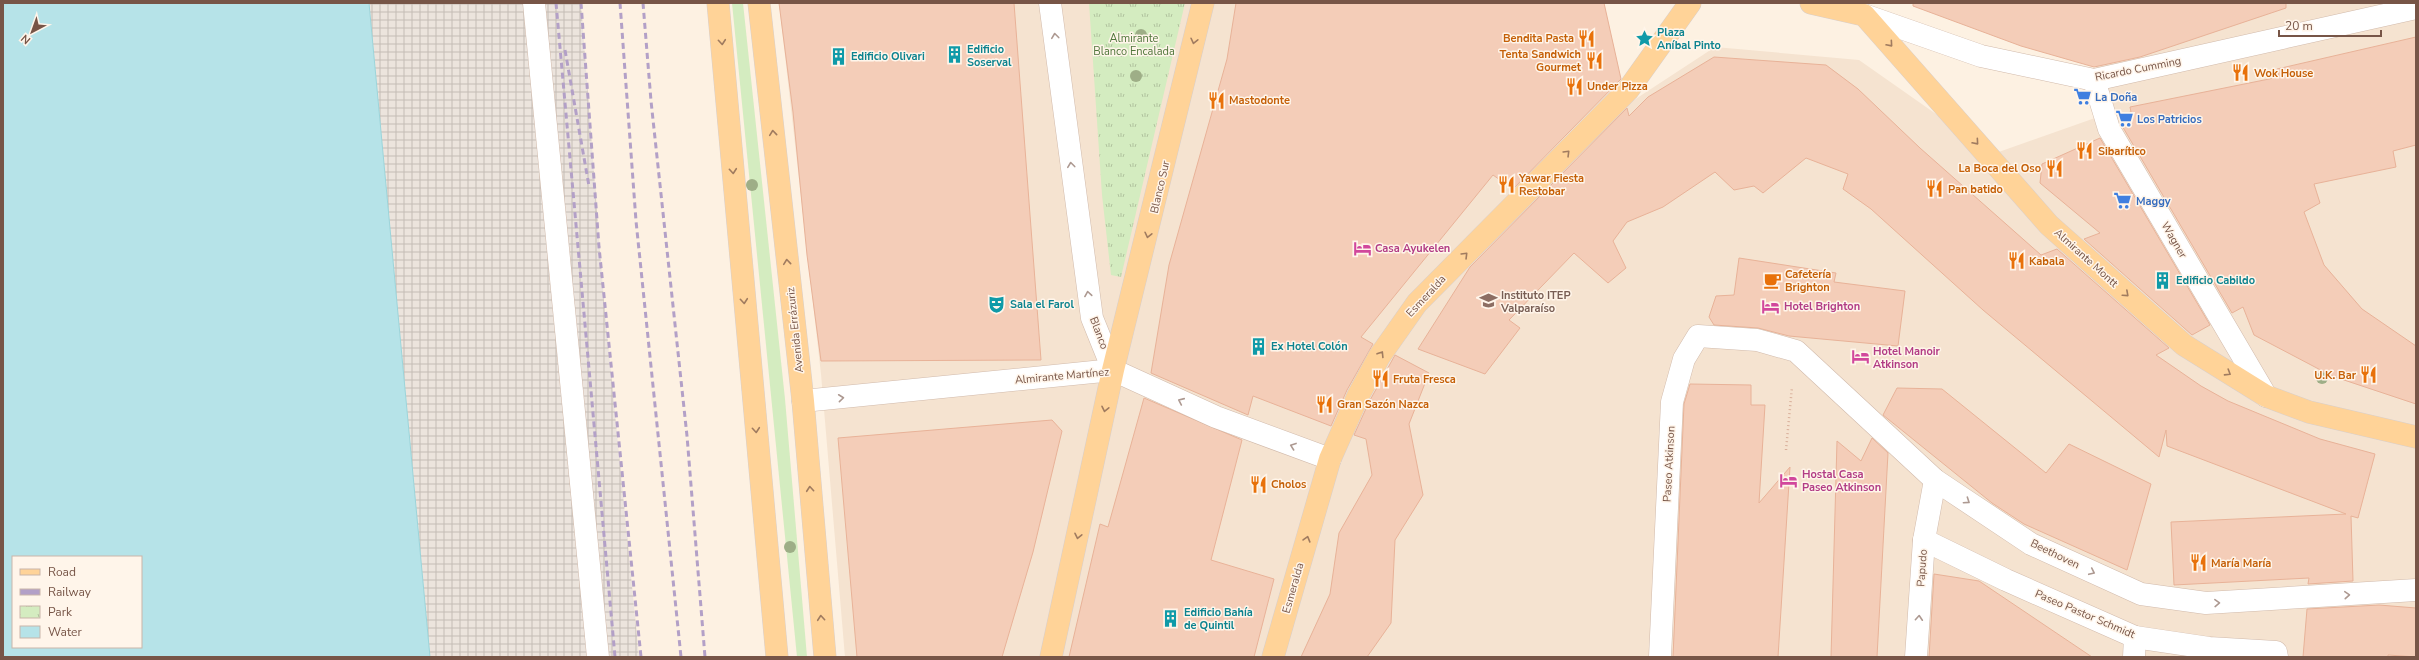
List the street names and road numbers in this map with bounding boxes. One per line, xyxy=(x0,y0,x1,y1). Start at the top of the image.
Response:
street label: Ricardo Cumming xyxy=(2094,53,2182,85)
street label: Blanco Sur xyxy=(1147,159,1173,215)
street label: Wagner xyxy=(2158,219,2190,261)
street label: Almirante Montt xyxy=(2051,225,2121,291)
street label: Esmeralda xyxy=(1403,272,1449,320)
street label: Avenida Errázuriz xyxy=(783,286,807,374)
street label: Blanco xyxy=(1086,314,1112,352)
street label: Almirante Martínez xyxy=(1014,364,1110,388)
street label: Paseo Atkinson xyxy=(1660,426,1678,502)
street label: Beethoven xyxy=(2028,536,2082,572)
street label: Papudo xyxy=(1913,549,1931,587)
street label: Esmeralda xyxy=(1279,561,1307,615)
street label: Paseo Pastor Schmidt xyxy=(2033,586,2137,642)

